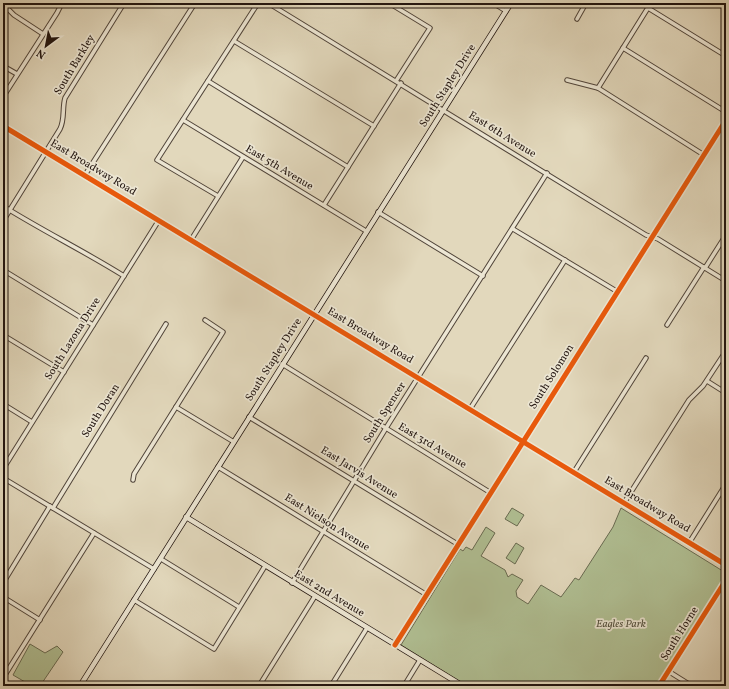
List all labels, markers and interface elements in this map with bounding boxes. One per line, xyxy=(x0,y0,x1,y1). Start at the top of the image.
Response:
north arrow xyxy=(26,26,66,66)
street label: South Barkley xyxy=(51,32,99,98)
street label: South Stapley Drive xyxy=(416,42,480,130)
text: N xyxy=(34,45,49,62)
street label: East 6th Avenue xyxy=(465,108,539,162)
street label: East Broadway Road xyxy=(47,136,139,200)
street label: East 5th Avenue xyxy=(242,142,316,194)
street label: South Lazona Drive xyxy=(42,295,104,383)
street label: East Broadway Road xyxy=(324,304,416,368)
street label: South Stapley Drive xyxy=(242,316,306,404)
street label: South Solomon xyxy=(526,341,578,412)
street label: South Spencer xyxy=(360,379,410,447)
street label: South Doran xyxy=(78,381,124,441)
street label: East 3rd Avenue xyxy=(395,420,469,472)
street label: East Jarvis Avenue xyxy=(317,443,401,503)
street label: East Broadway Road xyxy=(601,473,693,537)
street label: East Nielson Avenue xyxy=(281,491,373,555)
street label: East 2nd Avenue xyxy=(291,567,367,621)
street label: South Horne xyxy=(657,604,703,664)
park label: Eagles Park xyxy=(596,617,646,632)

